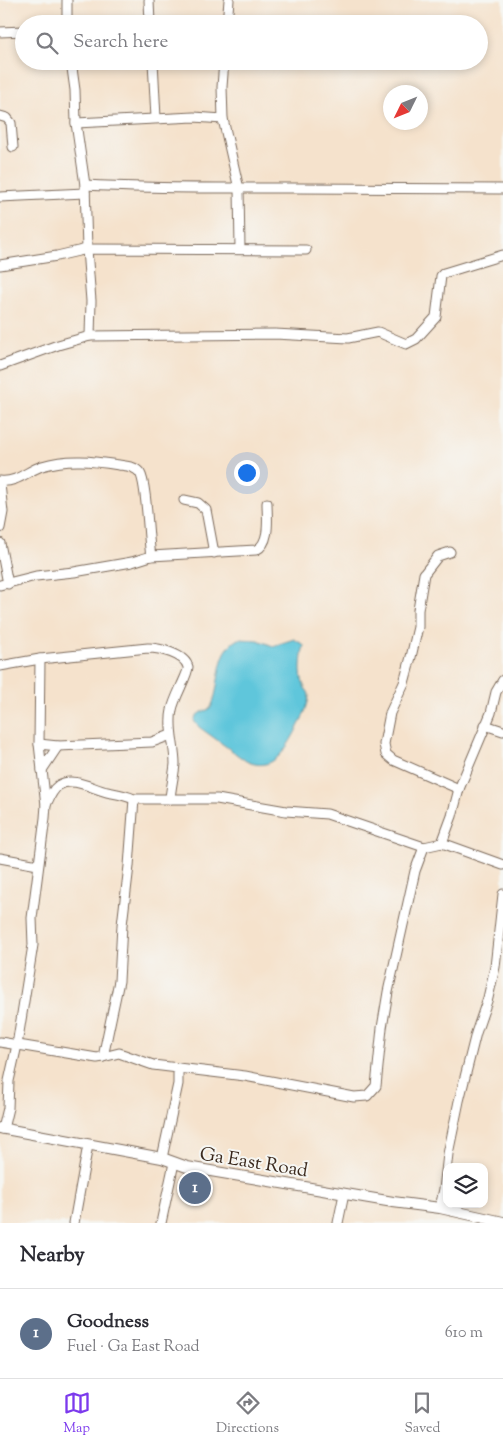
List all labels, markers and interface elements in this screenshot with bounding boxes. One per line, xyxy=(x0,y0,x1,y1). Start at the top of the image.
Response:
search box xyxy=(15,15,488,70)
icon: search xyxy=(33,29,61,57)
text: Search here xyxy=(73,29,168,56)
north arrow xyxy=(383,85,428,130)
your location xyxy=(234,460,260,486)
street label: Ga East Road xyxy=(198,1142,310,1185)
map controls xyxy=(443,1163,488,1208)
button: layers xyxy=(443,1163,488,1208)
pin: 1 xyxy=(179,1169,211,1207)
text: Nearby xyxy=(20,1241,85,1271)
text: Goodness xyxy=(67,1309,149,1336)
text: 1 xyxy=(33,1322,39,1345)
text: 610 m xyxy=(445,1322,483,1345)
text: Fuel · Ga East Road xyxy=(67,1336,200,1359)
tab: Map xyxy=(63,1389,91,1439)
tab: Directions xyxy=(216,1389,279,1439)
tab: Saved xyxy=(404,1389,440,1439)

